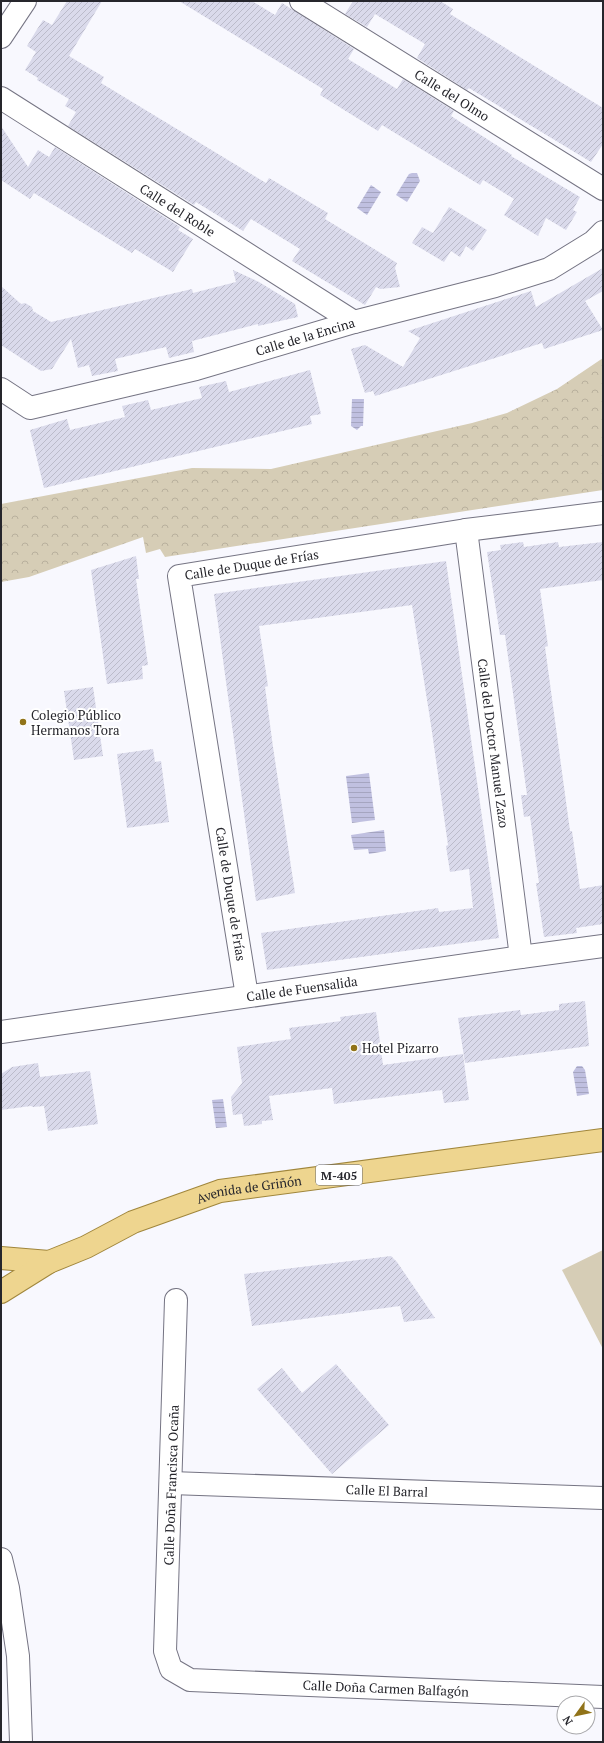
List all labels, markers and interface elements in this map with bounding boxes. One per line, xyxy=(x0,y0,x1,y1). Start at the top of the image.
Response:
street label: Calle del Olmo xyxy=(411,65,493,125)
street label: Calle del Roble xyxy=(136,179,219,241)
street label: Calle de la Encina xyxy=(253,313,357,360)
street label: Calle de Duque de Frías xyxy=(183,545,320,584)
street label: Calle del Doctor Manuel Zazo xyxy=(474,657,513,829)
place label: Colegio Público Hermanos Tora xyxy=(31,706,121,739)
marker: Colegio Público Hermanos Tora xyxy=(18,717,28,727)
street label: Calle de Duque de Frías xyxy=(212,826,250,962)
street label: Calle de Fuensalida xyxy=(245,972,359,1006)
place label: Hotel Pizarro xyxy=(362,1039,439,1057)
marker: Hotel Pizarro xyxy=(349,1043,359,1053)
road number: M-405 xyxy=(316,1165,362,1185)
street label: Avenida de Griñón xyxy=(194,1171,303,1208)
street label: Calle Doña Francisca Ocaña xyxy=(159,1404,183,1566)
street label: Calle El Barral xyxy=(345,1480,428,1501)
street label: Calle Doña Carmen Balfagón xyxy=(302,1676,469,1700)
north arrow xyxy=(556,1695,596,1735)
text: N xyxy=(559,1713,576,1728)

